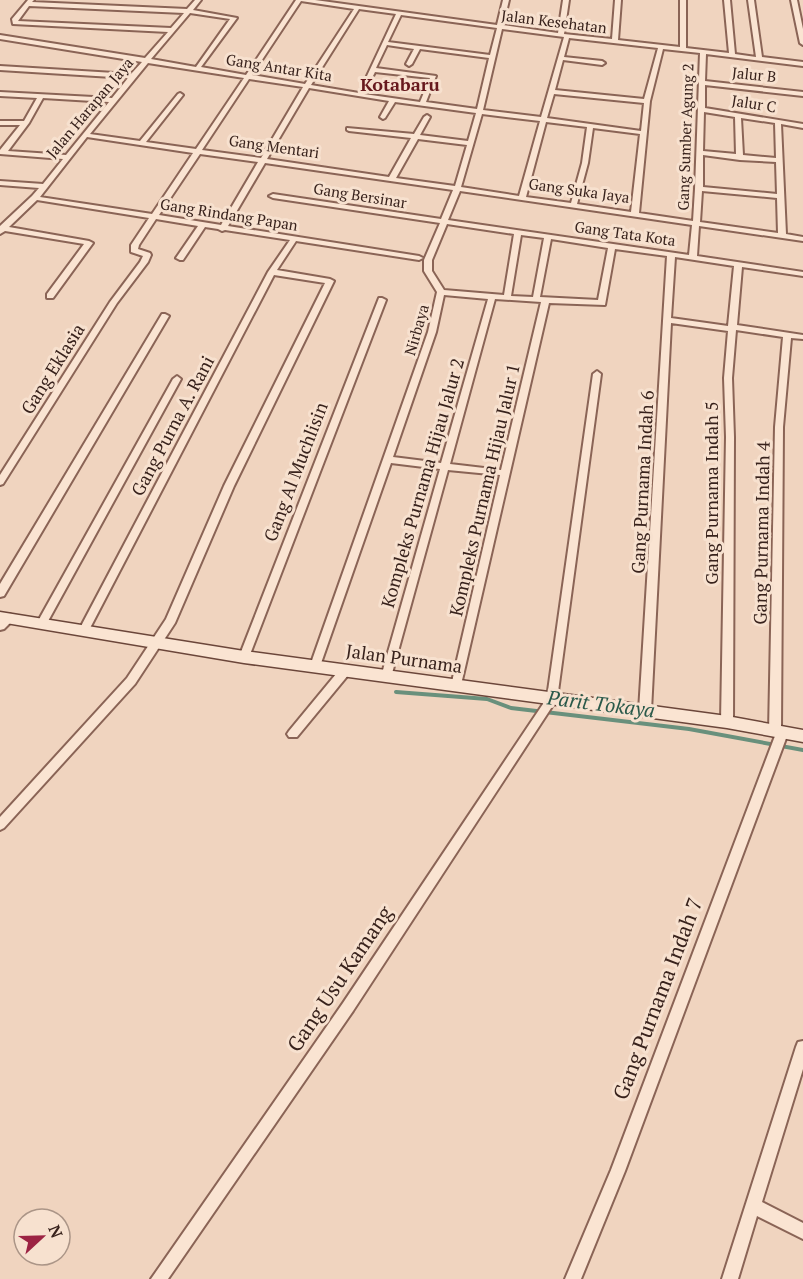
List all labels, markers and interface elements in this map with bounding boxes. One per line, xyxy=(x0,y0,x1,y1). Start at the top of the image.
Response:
street label: Jalan Kesehatan xyxy=(500,5,608,37)
street label: Gang Antar Kita xyxy=(225,49,334,85)
street label: Jalan Harapan Jaya xyxy=(41,52,138,162)
street label: Jalur B xyxy=(731,62,777,86)
street label: Gang Sumber Agung 2 xyxy=(672,63,698,211)
district label: Kotabaru xyxy=(360,72,440,96)
street label: Jalur C xyxy=(730,90,778,116)
street label: Gang Mentari xyxy=(228,130,321,162)
street label: Gang Suka Jaya xyxy=(527,173,631,207)
street label: Gang Bersinar xyxy=(312,178,408,212)
street label: Gang Rindang Papan xyxy=(159,193,300,235)
street label: Gang Tata Kota xyxy=(573,216,677,250)
street label: Nirbaya xyxy=(399,301,433,358)
street label: Gang Eklasia xyxy=(15,319,90,418)
street label: Gang Purna A. Rani xyxy=(125,351,219,500)
street label: Kompleks Purnama Hijau Jalur 2 xyxy=(375,355,469,610)
street label: Kompleks Purnama Hijau Jalur 1 xyxy=(443,361,525,618)
street label: Gang Purnama Indah 6 xyxy=(625,389,659,574)
street label: Gang Al Muchlisin xyxy=(257,398,333,545)
street label: Gang Purnama Indah 5 xyxy=(699,401,723,585)
street label: Gang Purnama Indah 4 xyxy=(747,441,775,625)
street label: Jalan Purnama xyxy=(344,638,464,678)
water label: Parit Tokaya xyxy=(545,683,656,724)
street label: Gang Purnama Indah 7 xyxy=(606,894,708,1104)
street label: Gang Usu Kamang xyxy=(280,899,399,1057)
north arrow xyxy=(12,1207,72,1267)
text: N xyxy=(43,1222,68,1241)

